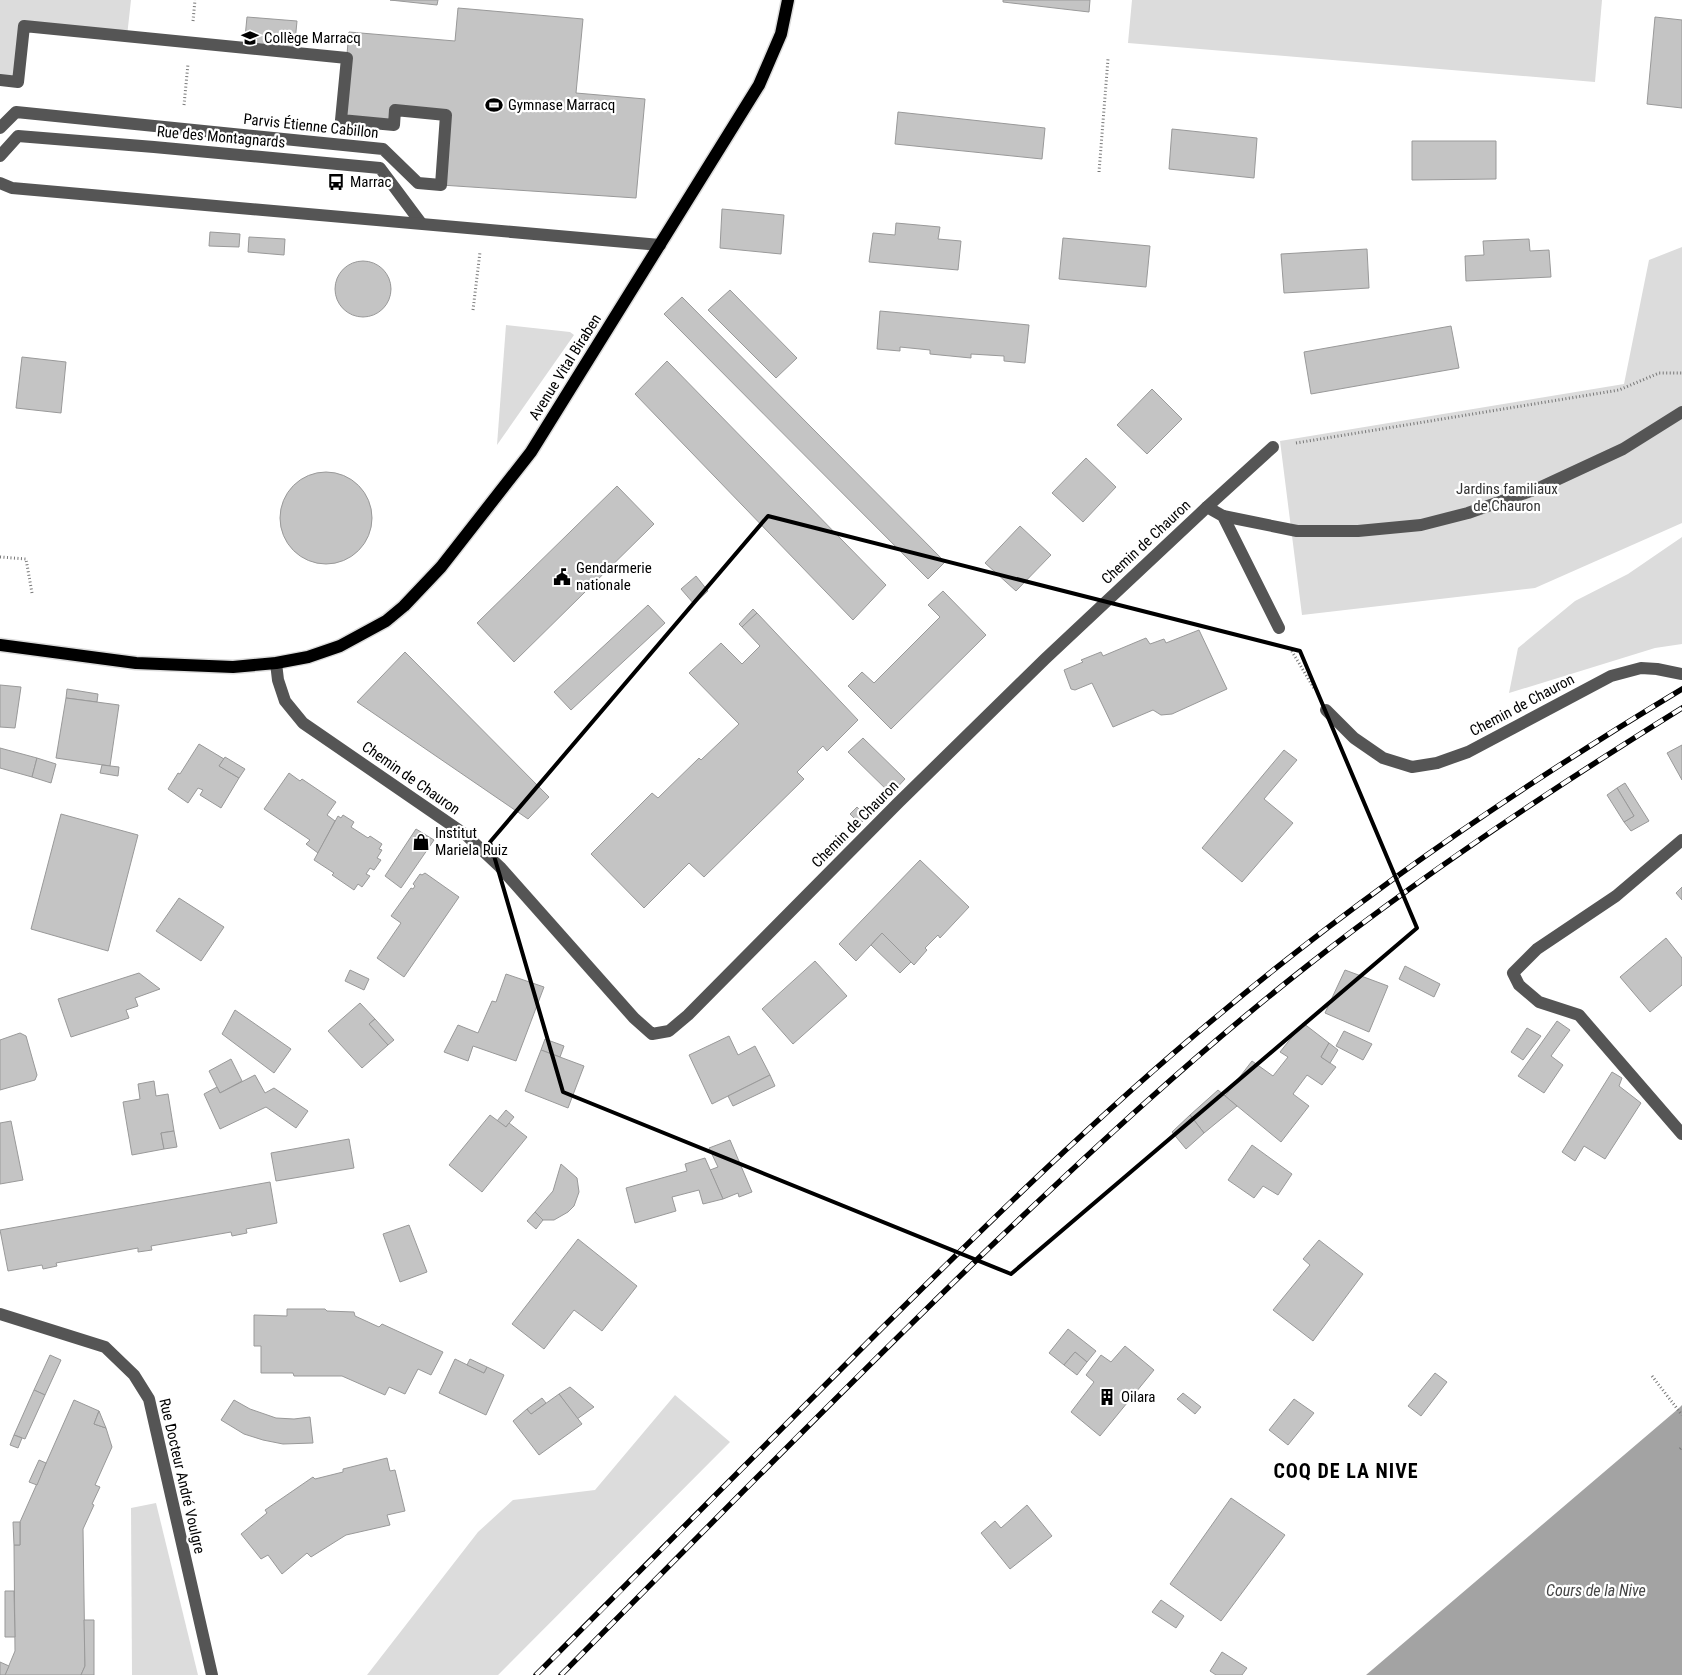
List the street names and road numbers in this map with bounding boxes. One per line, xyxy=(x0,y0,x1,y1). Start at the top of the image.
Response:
street label: Parvis Étienne Cabillon xyxy=(243,110,379,142)
street label: Rue des Montagnards xyxy=(156,122,286,152)
street label: Avenue Vital Biraben xyxy=(525,311,605,423)
street label: Chemin de Chauron xyxy=(1098,496,1194,588)
street label: Chemin de Chauron xyxy=(1467,670,1577,740)
street label: Chemin de Chauron xyxy=(359,737,463,819)
street label: Chemin de Chauron xyxy=(808,777,902,871)
street label: Rue Docteur André Voulgre xyxy=(155,1397,209,1555)

